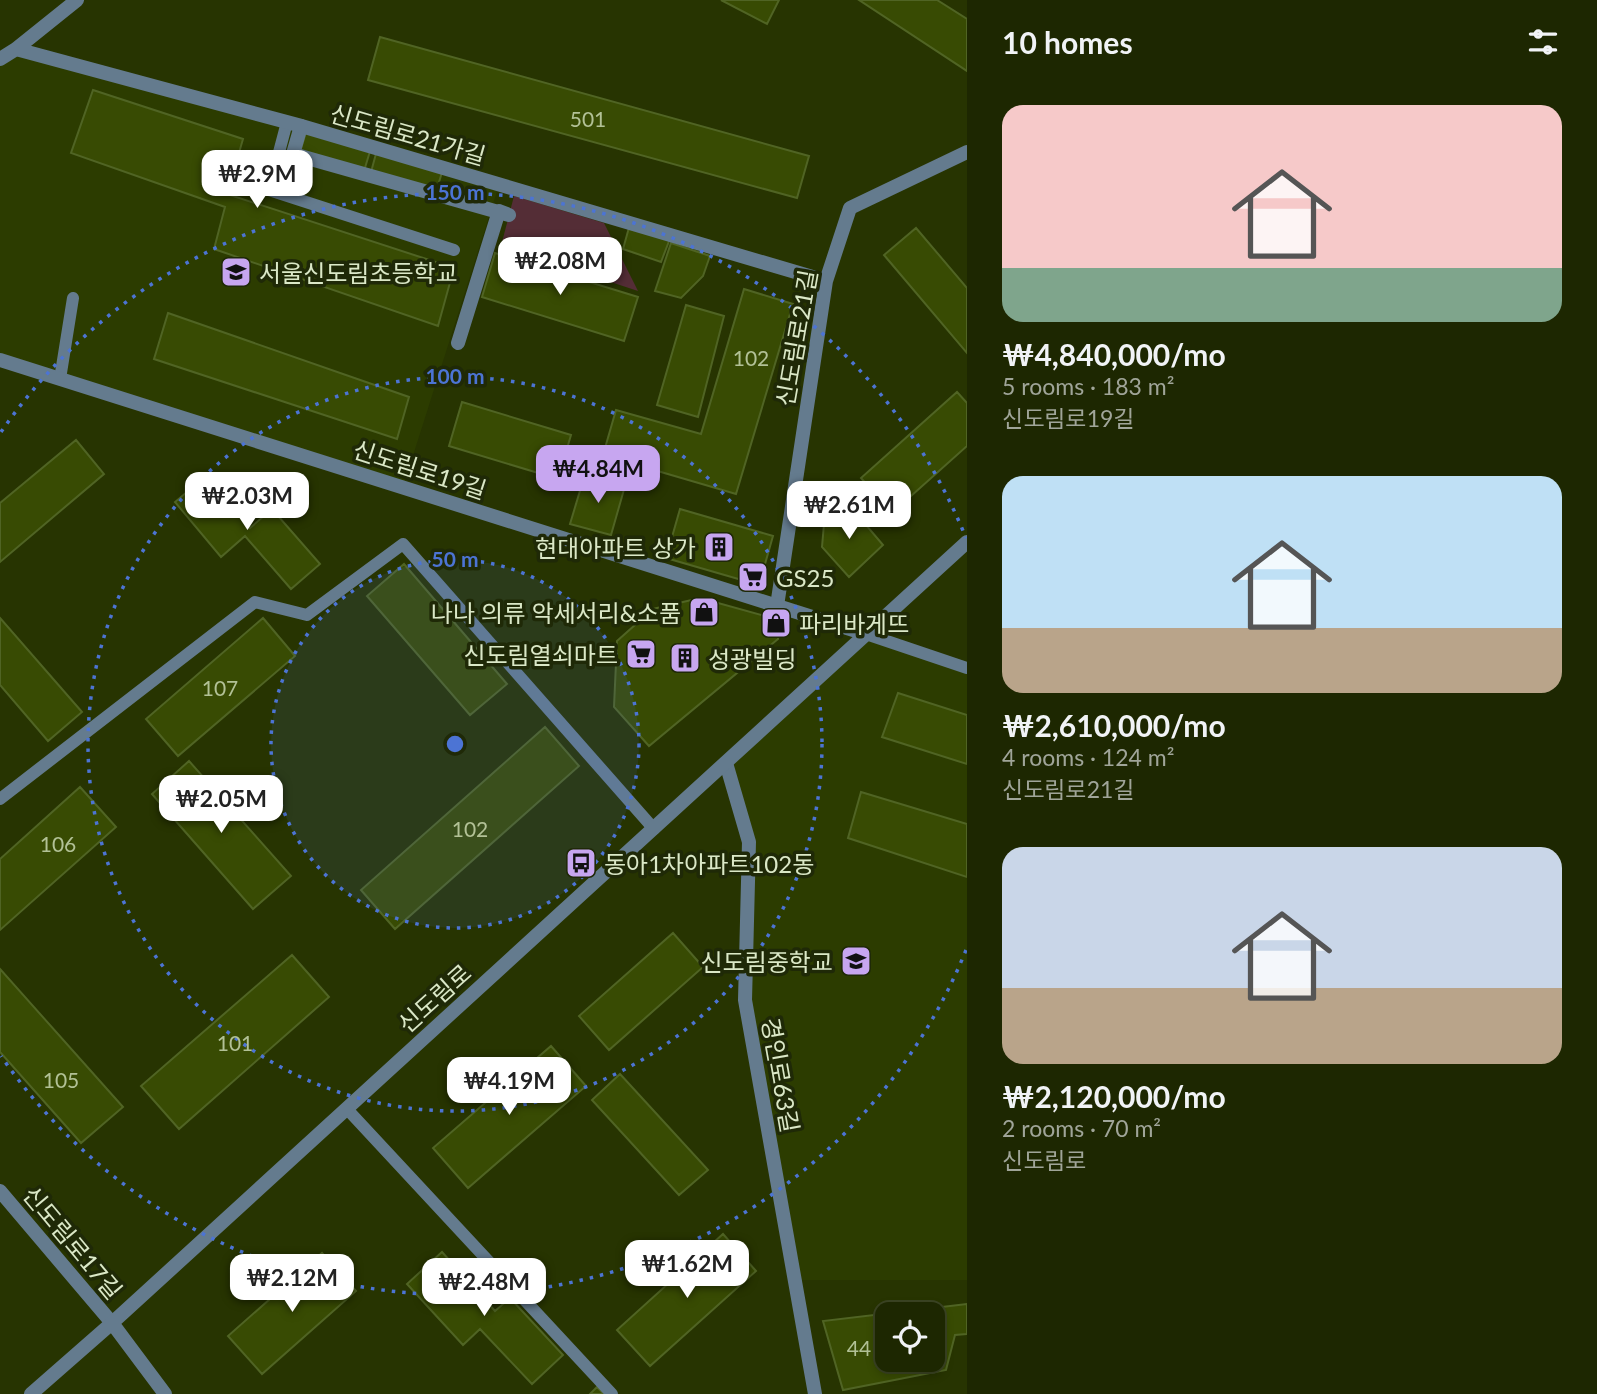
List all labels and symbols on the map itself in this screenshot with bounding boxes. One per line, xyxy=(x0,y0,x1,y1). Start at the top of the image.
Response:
street label: 신도림로21가길 xyxy=(327,98,489,170)
house number: 501 xyxy=(570,106,606,131)
pin: ₩2.9M xyxy=(208,150,306,210)
text: 150 m xyxy=(425,179,485,204)
pin: ₩2.08M xyxy=(503,238,617,297)
school or university icon: 서울신도림초등학교 xyxy=(219,255,253,289)
place label: 서울신도림초등학교 xyxy=(259,258,458,287)
street label: 신도림로21길 xyxy=(770,267,822,409)
house number: 102 xyxy=(733,345,769,370)
text: 100 m xyxy=(425,363,485,388)
street label: 신도림로19길 xyxy=(350,434,490,504)
pin: ₩4.84M xyxy=(541,446,655,505)
pin: ₩2.03M xyxy=(190,472,304,532)
pin: ₩2.61M xyxy=(792,482,906,541)
building icon: 현대아파트 상가 xyxy=(702,530,736,564)
place label: 현대아파트 상가 xyxy=(535,533,696,562)
text: 50 m xyxy=(431,546,479,571)
supermarket icon: GS25 xyxy=(736,560,770,594)
place label: GS25 xyxy=(776,563,834,592)
shop icon: 나나 의류 악세서리&소품 xyxy=(687,595,721,629)
place label: 나나 의류 악세서리&소품 xyxy=(431,598,681,627)
shop icon: 파리바게뜨 xyxy=(759,606,793,640)
place label: 파리바게뜨 xyxy=(799,609,909,638)
supermarket icon: 신도림열쇠마트 xyxy=(624,637,658,671)
place label: 신도림열쇠마트 xyxy=(463,640,618,669)
building icon: 성광빌딩 xyxy=(668,641,702,675)
place label: 성광빌딩 xyxy=(708,644,796,673)
house number: 107 xyxy=(202,675,238,700)
centre of rings xyxy=(443,732,467,756)
pin: ₩2.05M xyxy=(164,776,278,835)
house number: 102 xyxy=(452,816,488,841)
house number: 106 xyxy=(40,831,76,856)
bus stop icon: 동아1차아파트102동 xyxy=(564,846,598,880)
place label: 동아1차아파트102동 xyxy=(604,849,814,878)
school or university icon: 신도림중학교 xyxy=(839,944,873,978)
place label: 신도림중학교 xyxy=(701,947,833,976)
street label: 신도림로 xyxy=(391,958,477,1038)
street label: 경인로63길 xyxy=(757,1015,805,1135)
house number: 101 xyxy=(217,1030,253,1055)
pin: ₩4.19M xyxy=(452,1058,566,1117)
house number: 105 xyxy=(43,1067,79,1092)
street label: 신도림로17길 xyxy=(17,1180,129,1304)
pin: ₩1.62M xyxy=(630,1240,744,1300)
pin: ₩2.12M xyxy=(235,1254,349,1314)
pin: ₩2.48M xyxy=(427,1258,541,1318)
house number: 44 xyxy=(847,1335,871,1360)

